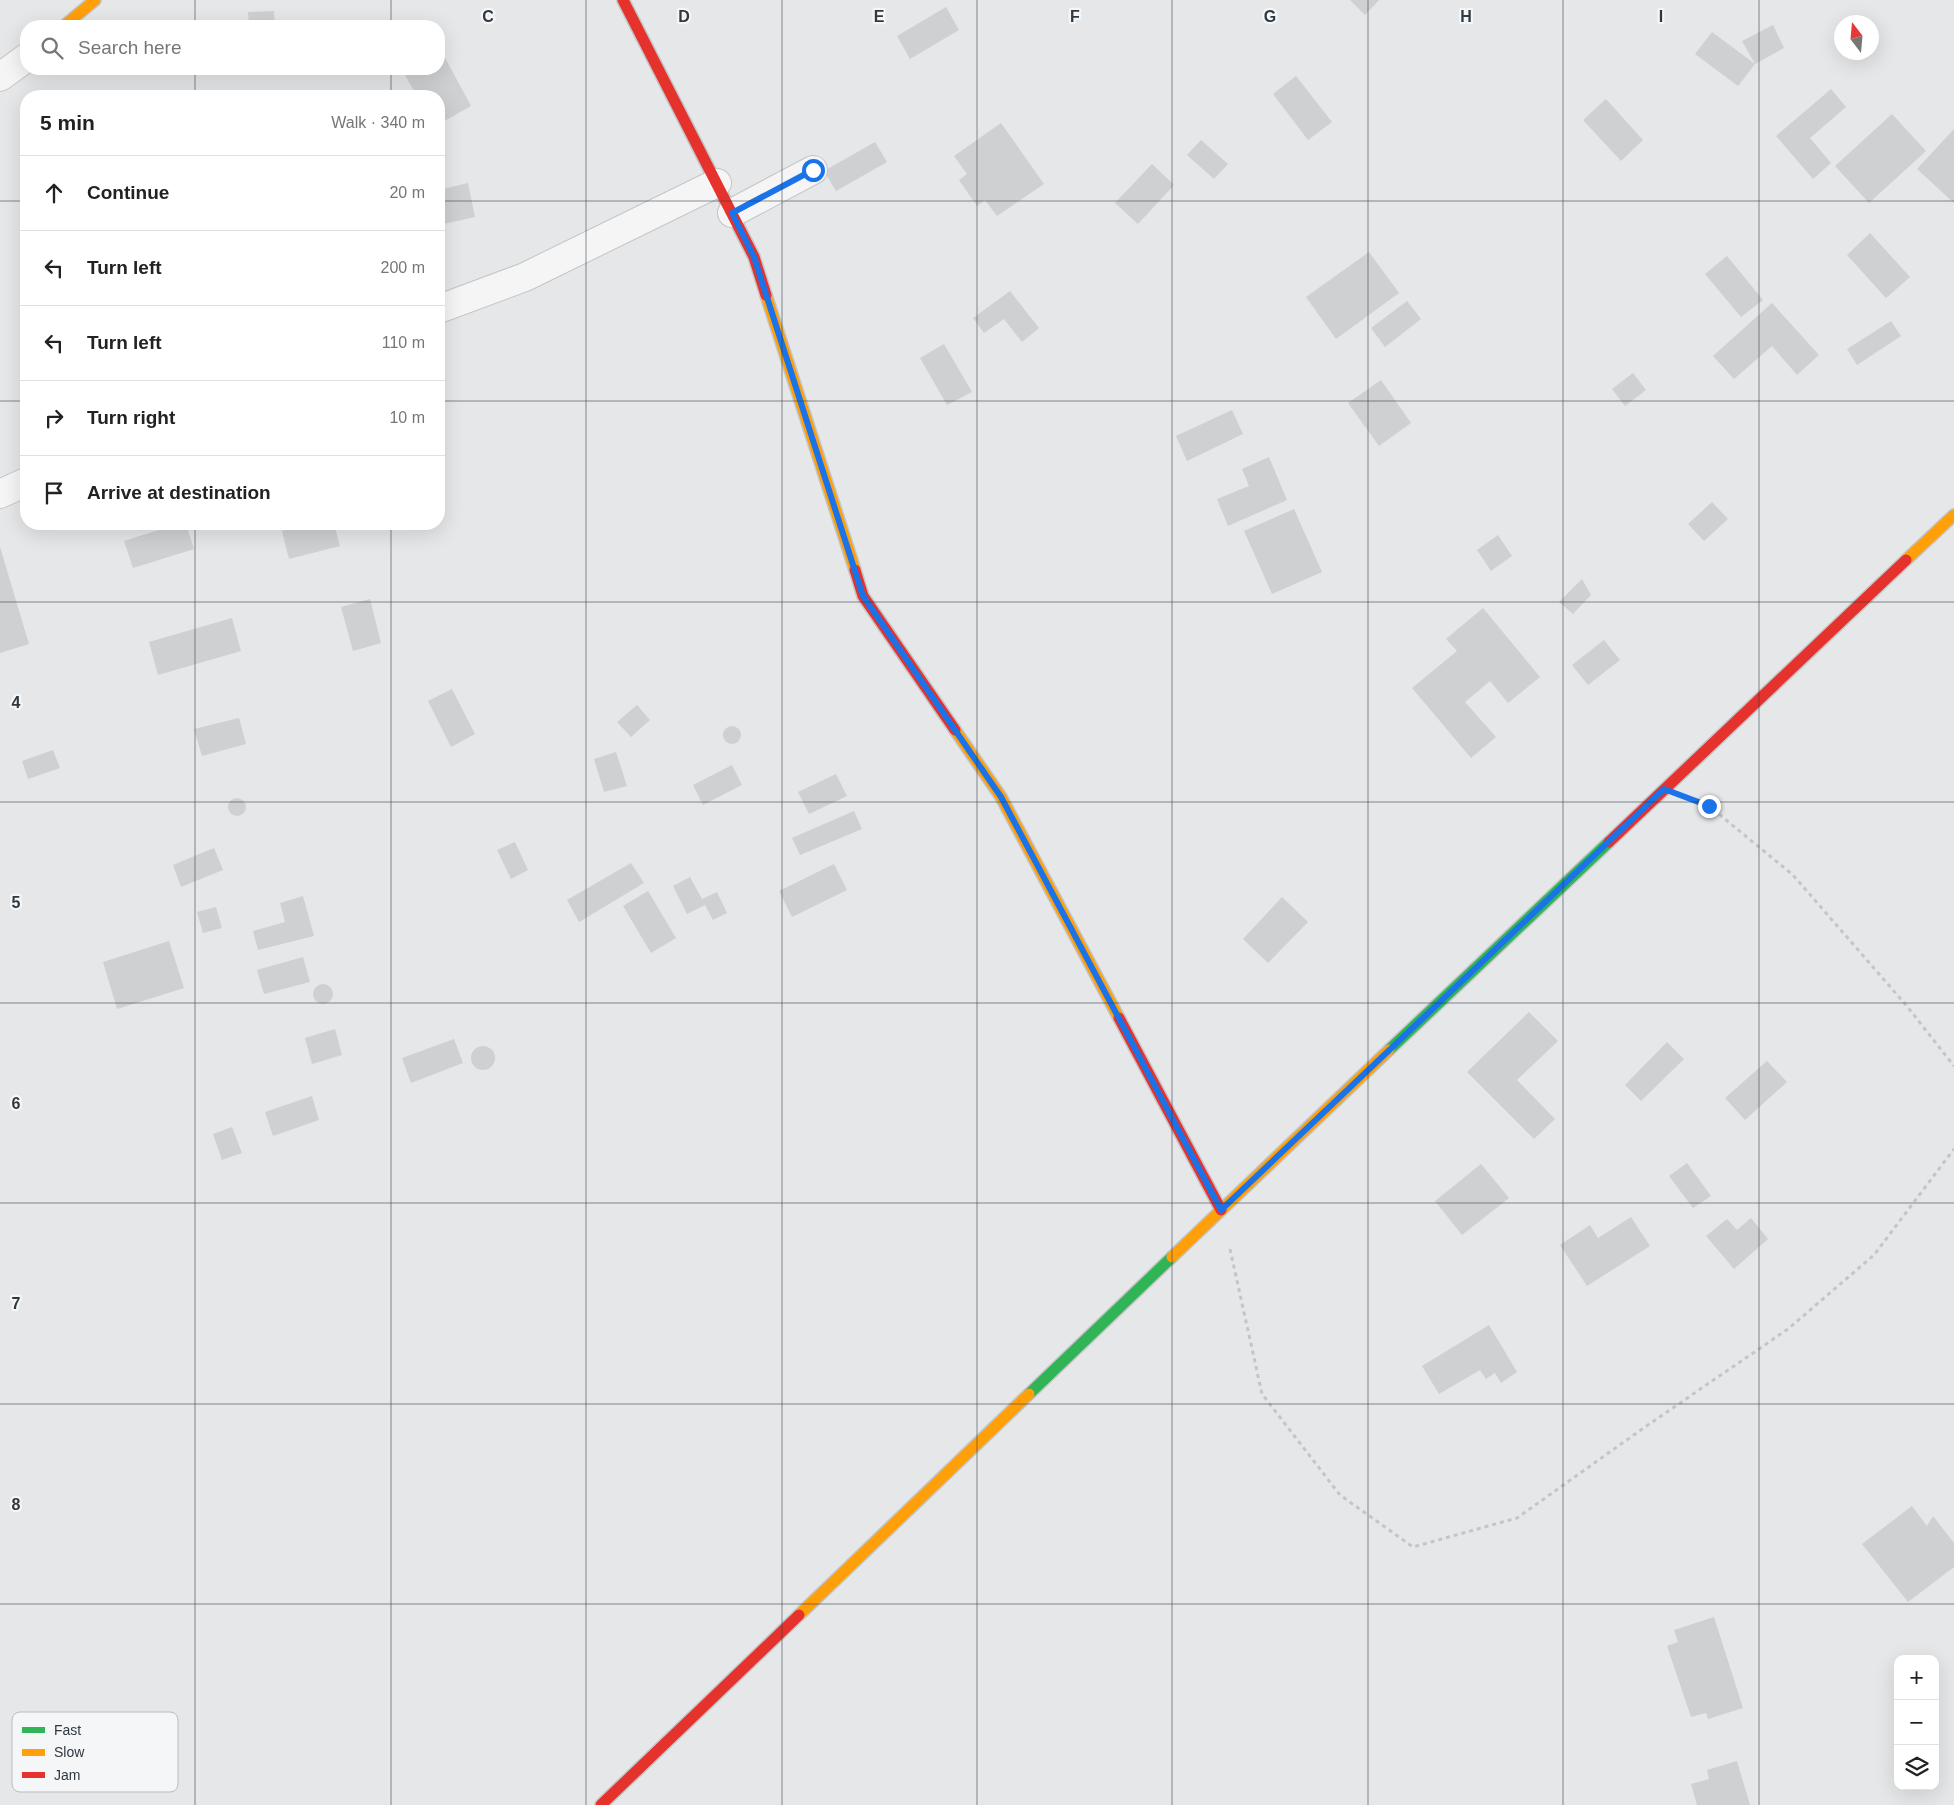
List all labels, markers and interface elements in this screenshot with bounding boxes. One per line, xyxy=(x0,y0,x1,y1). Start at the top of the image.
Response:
text: C xyxy=(482,8,494,25)
text: D xyxy=(678,8,690,25)
text: E xyxy=(874,8,885,25)
text: F xyxy=(1070,8,1080,25)
text: G xyxy=(1264,8,1276,25)
text: H xyxy=(1460,8,1472,25)
text: I xyxy=(1659,8,1663,25)
north arrow xyxy=(1834,15,1879,60)
search box xyxy=(20,20,445,75)
icon: search xyxy=(38,34,66,62)
text: Search here xyxy=(78,37,182,58)
text: 5 min xyxy=(40,111,95,134)
text: Walk · 340 m xyxy=(331,114,425,131)
route start xyxy=(802,159,825,182)
icon: ahead xyxy=(40,179,68,207)
text: Continue xyxy=(87,182,169,203)
text: 20 m xyxy=(389,184,425,201)
icon: left xyxy=(40,254,68,282)
text: Turn left xyxy=(87,257,162,278)
text: 200 m xyxy=(381,259,425,276)
icon: left xyxy=(40,329,68,357)
text: Turn left xyxy=(87,332,162,353)
text: 110 m xyxy=(382,334,425,351)
icon: right xyxy=(40,404,68,432)
text: Turn right xyxy=(87,407,175,428)
text: 10 m xyxy=(389,409,425,426)
icon: arrive xyxy=(40,479,68,507)
text: Arrive at destination xyxy=(87,482,271,503)
text: 4 xyxy=(12,694,21,711)
route end xyxy=(1698,795,1721,818)
text: 5 xyxy=(12,894,21,911)
text: 6 xyxy=(12,1095,21,1112)
text: 7 xyxy=(12,1295,21,1312)
text: 8 xyxy=(12,1496,21,1513)
map controls xyxy=(1894,1655,1939,1790)
button: + xyxy=(1894,1655,1939,1700)
button: − xyxy=(1894,1700,1939,1745)
legend xyxy=(12,1712,178,1792)
text: Fast xyxy=(54,1722,81,1738)
text: Slow xyxy=(54,1744,85,1760)
button: layers xyxy=(1894,1745,1939,1790)
text: Jam xyxy=(54,1767,80,1783)

